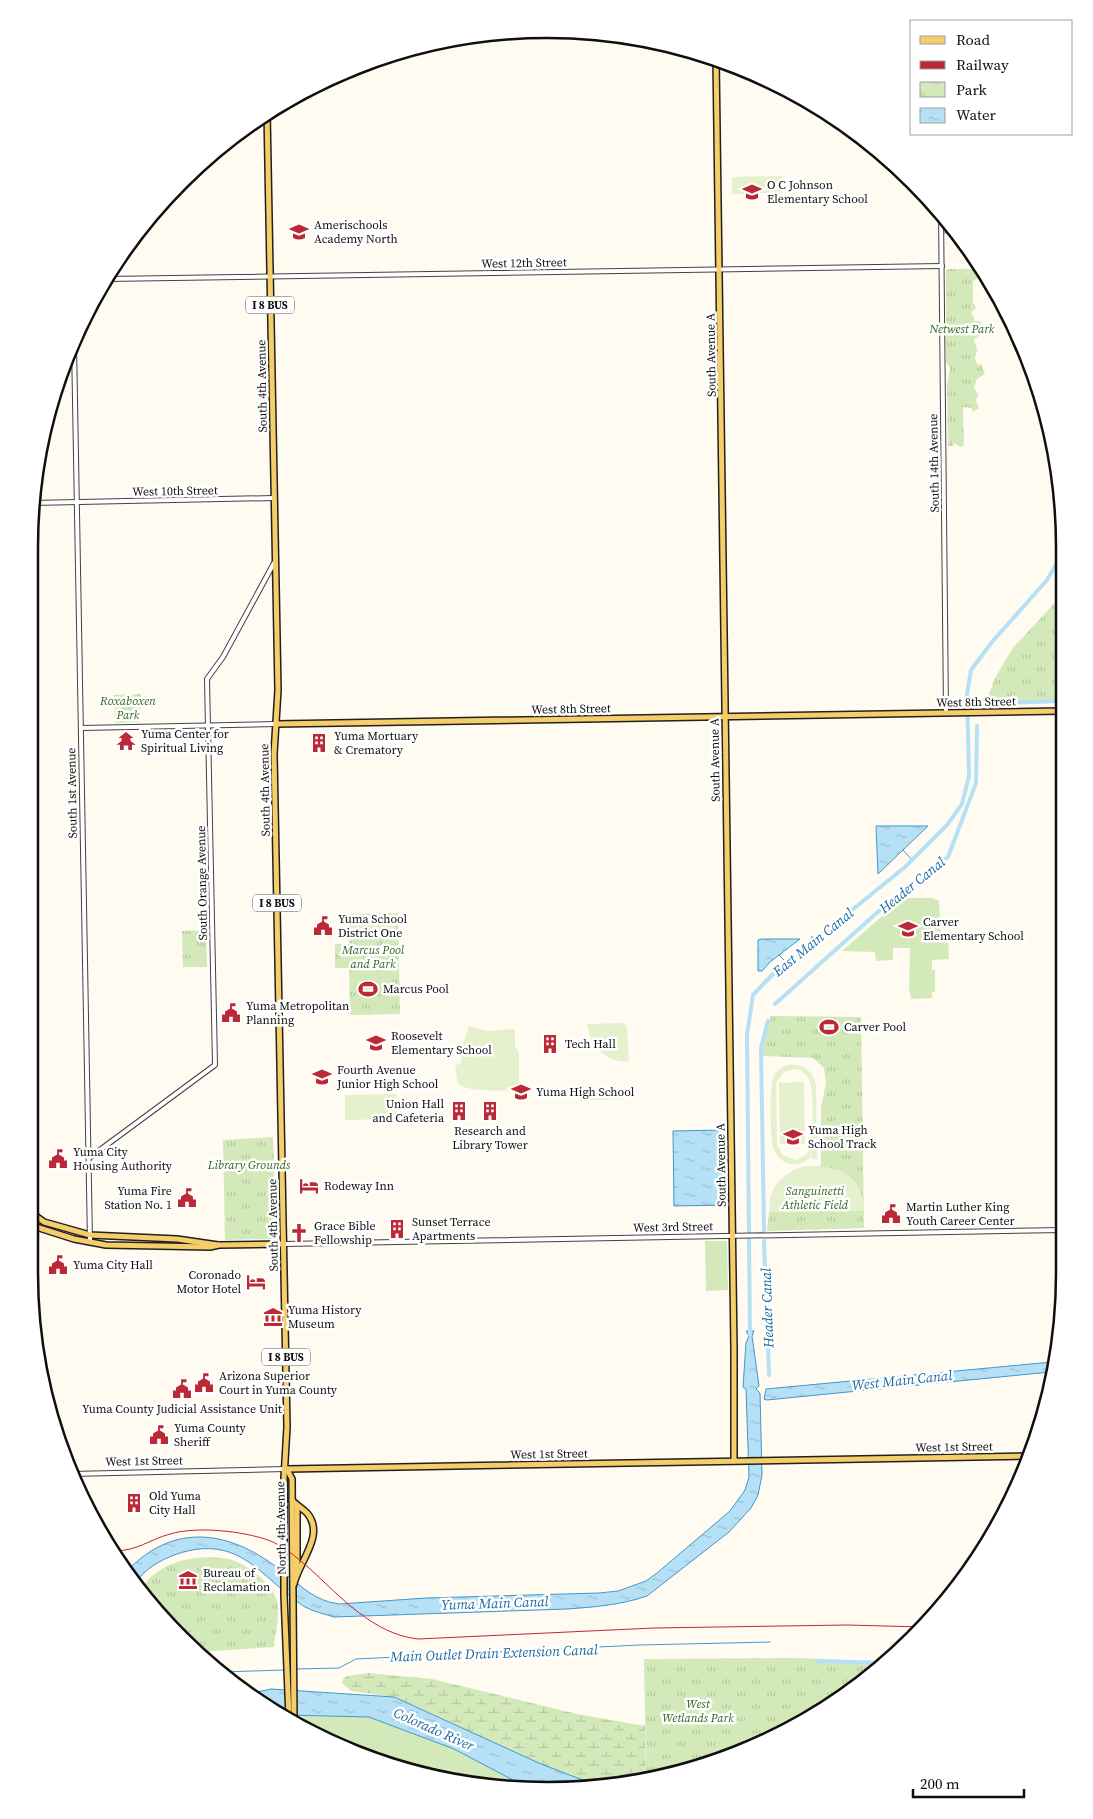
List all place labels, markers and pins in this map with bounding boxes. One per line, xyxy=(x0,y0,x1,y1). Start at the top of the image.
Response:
place label: O C Johnson Elementary School xyxy=(767,177,868,207)
school or university icon: O C Johnson Elementary School xyxy=(741,181,763,203)
place label: Amerischools Academy North xyxy=(314,217,398,247)
school or university icon: Amerischools Academy North xyxy=(288,221,310,243)
place label: Yuma Center for Spiritual Living xyxy=(141,726,229,756)
place label: Yuma Mortuary & Crematory xyxy=(334,728,419,758)
temple icon: Yuma Center for Spiritual Living xyxy=(115,730,137,752)
building icon: Yuma Mortuary & Crematory xyxy=(308,732,330,754)
place label: Yuma School District One xyxy=(338,911,407,941)
place label: Carver Elementary School xyxy=(923,914,1024,944)
public building icon: Yuma School District One xyxy=(312,915,334,937)
school or university icon: Carver Elementary School xyxy=(897,918,919,940)
sports icon: Marcus Pool xyxy=(357,978,379,1000)
place label: Marcus Pool xyxy=(383,981,449,997)
place label: Yuma Metropolitan Planning xyxy=(246,998,349,1028)
public building icon: Yuma Metropolitan Planning xyxy=(220,1002,242,1024)
sports icon: Carver Pool xyxy=(818,1016,840,1038)
place label: Carver Pool xyxy=(844,1019,907,1035)
place label: Roosevelt Elementary School xyxy=(391,1028,492,1058)
school or university icon: Roosevelt Elementary School xyxy=(365,1032,387,1054)
building icon: Tech Hall xyxy=(539,1033,561,1055)
place label: Tech Hall xyxy=(565,1036,616,1052)
place label: Fourth Avenue Junior High School xyxy=(336,1062,439,1092)
school or university icon: Fourth Avenue Junior High School xyxy=(311,1066,333,1088)
school or university icon: Yuma High School xyxy=(510,1081,532,1103)
place label: Yuma High School xyxy=(536,1084,635,1100)
place label: Union Hall and Cafeteria xyxy=(372,1096,445,1126)
building icon: Union Hall and Cafeteria xyxy=(448,1100,470,1122)
building icon: Research and Library Tower xyxy=(479,1100,501,1122)
place label: Yuma High School Track xyxy=(808,1122,877,1152)
place label: Research and Library Tower xyxy=(452,1123,528,1153)
school or university icon: Yuma High School Track xyxy=(782,1126,804,1148)
place label: Yuma City Housing Authority xyxy=(73,1144,173,1174)
public building icon: Yuma City Housing Authority xyxy=(47,1148,69,1170)
hotel icon: Rodeway Inn xyxy=(298,1175,320,1197)
place label: Rodeway Inn xyxy=(324,1178,394,1194)
place label: Yuma Fire Station No. 1 xyxy=(104,1183,172,1213)
public building icon: Yuma Fire Station No. 1 xyxy=(176,1187,198,1209)
place label: Martin Luther King Youth Career Center xyxy=(906,1199,1015,1229)
public building icon: Martin Luther King Youth Career Center xyxy=(880,1203,902,1225)
place label: Sunset Terrace Apartments xyxy=(412,1214,491,1244)
place label: Grace Bible Fellowship xyxy=(314,1218,376,1248)
building icon: Sunset Terrace Apartments xyxy=(386,1218,408,1240)
church icon: Grace Bible Fellowship xyxy=(288,1222,310,1244)
public building icon: Yuma City Hall xyxy=(47,1254,69,1276)
place label: Yuma City Hall xyxy=(73,1257,153,1273)
place label: Coronado Motor Hotel xyxy=(176,1267,241,1297)
hotel icon: Coronado Motor Hotel xyxy=(245,1271,267,1293)
place label: Yuma History Museum xyxy=(288,1302,362,1332)
museum icon: Yuma History Museum xyxy=(262,1306,284,1328)
place label: Arizona Superior Court in Yuma County xyxy=(219,1368,338,1398)
public building icon: Arizona Superior Court in Yuma County xyxy=(193,1372,215,1394)
public building icon: Yuma County Judicial Assistance Unit xyxy=(171,1378,193,1400)
place label: Yuma County Judicial Assistance Unit xyxy=(82,1401,282,1417)
place label: Yuma County Sheriff xyxy=(174,1420,247,1450)
public building icon: Yuma County Sheriff xyxy=(148,1424,170,1446)
place label: Old Yuma City Hall xyxy=(149,1488,202,1518)
building icon: Old Yuma City Hall xyxy=(123,1492,145,1514)
place label: Bureau of Reclamation xyxy=(203,1565,270,1595)
museum icon: Bureau of Reclamation xyxy=(177,1569,199,1591)

